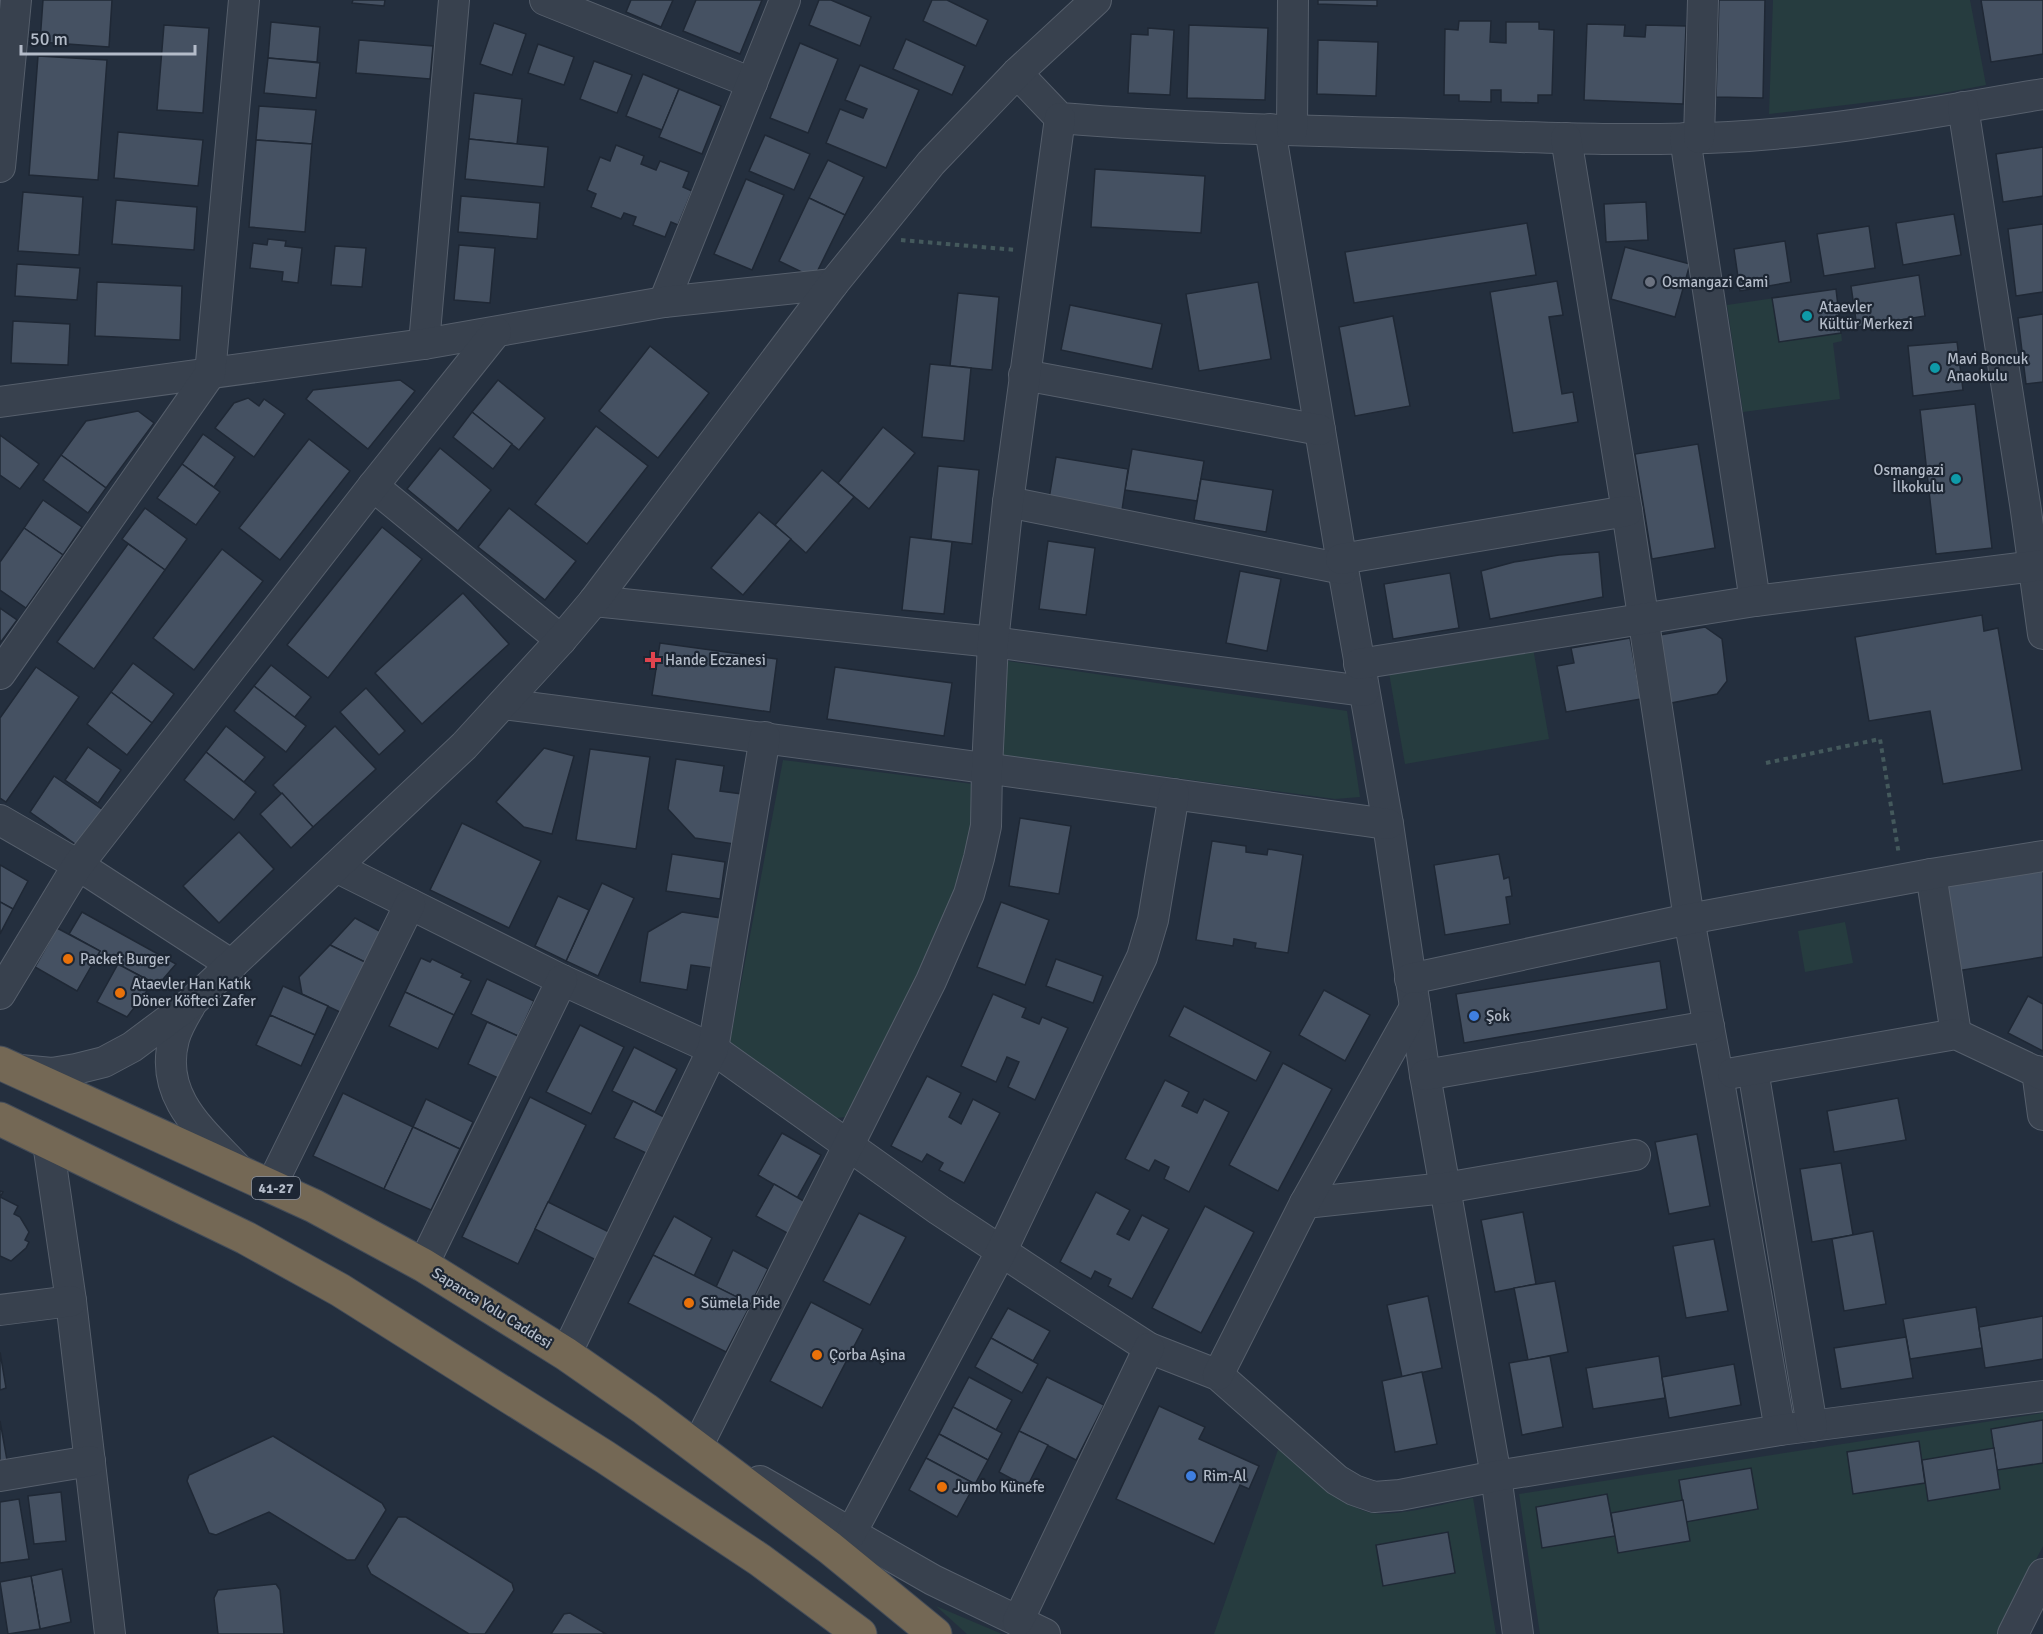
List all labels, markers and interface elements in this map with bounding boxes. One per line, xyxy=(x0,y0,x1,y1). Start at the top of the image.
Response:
scale bar xyxy=(21,18,195,56)
text: 50 m xyxy=(30,28,68,50)
place label: Osmangazi Cami xyxy=(1662,273,1768,291)
marker: Osmangazi Cami xyxy=(1643,275,1657,289)
place label: Ataevler Kültür Merkezi xyxy=(1819,298,1913,333)
marker: Ataevler Kültür Merkezi xyxy=(1800,309,1814,323)
place label: Mavi Boncuk Anaokulu xyxy=(1947,350,2029,385)
marker: Mavi Boncuk Anaokulu xyxy=(1928,361,1942,375)
place label: Osmangazi İlkokulu xyxy=(1874,461,1944,496)
marker: Osmangazi İlkokulu xyxy=(1949,472,1963,486)
place label: Hande Eczanesi xyxy=(665,651,766,669)
marker: Hande Eczanesi xyxy=(646,653,660,667)
place label: Packet Burger xyxy=(80,950,170,968)
marker: Packet Burger xyxy=(61,952,75,966)
place label: Ataevler Han Katık Döner Köfteci Zafer xyxy=(132,975,256,1010)
marker: Ataevler Han Katık Döner Köfteci Zafer xyxy=(113,986,127,1000)
place label: Şok xyxy=(1486,1007,1510,1025)
marker: Şok xyxy=(1467,1009,1481,1023)
road number: 41-27 xyxy=(252,1177,300,1199)
street label: Sapanca Yolu Caddesi xyxy=(429,1264,555,1352)
place label: Sümela Pide xyxy=(701,1294,780,1312)
marker: Sümela Pide xyxy=(682,1296,696,1310)
place label: Çorba Aşina xyxy=(829,1346,906,1364)
marker: Çorba Aşina xyxy=(810,1348,824,1362)
place label: Rim-Al xyxy=(1203,1467,1247,1485)
marker: Rim-Al xyxy=(1184,1469,1198,1483)
place label: Jumbo Künefe xyxy=(954,1478,1045,1496)
marker: Jumbo Künefe xyxy=(935,1480,949,1494)

